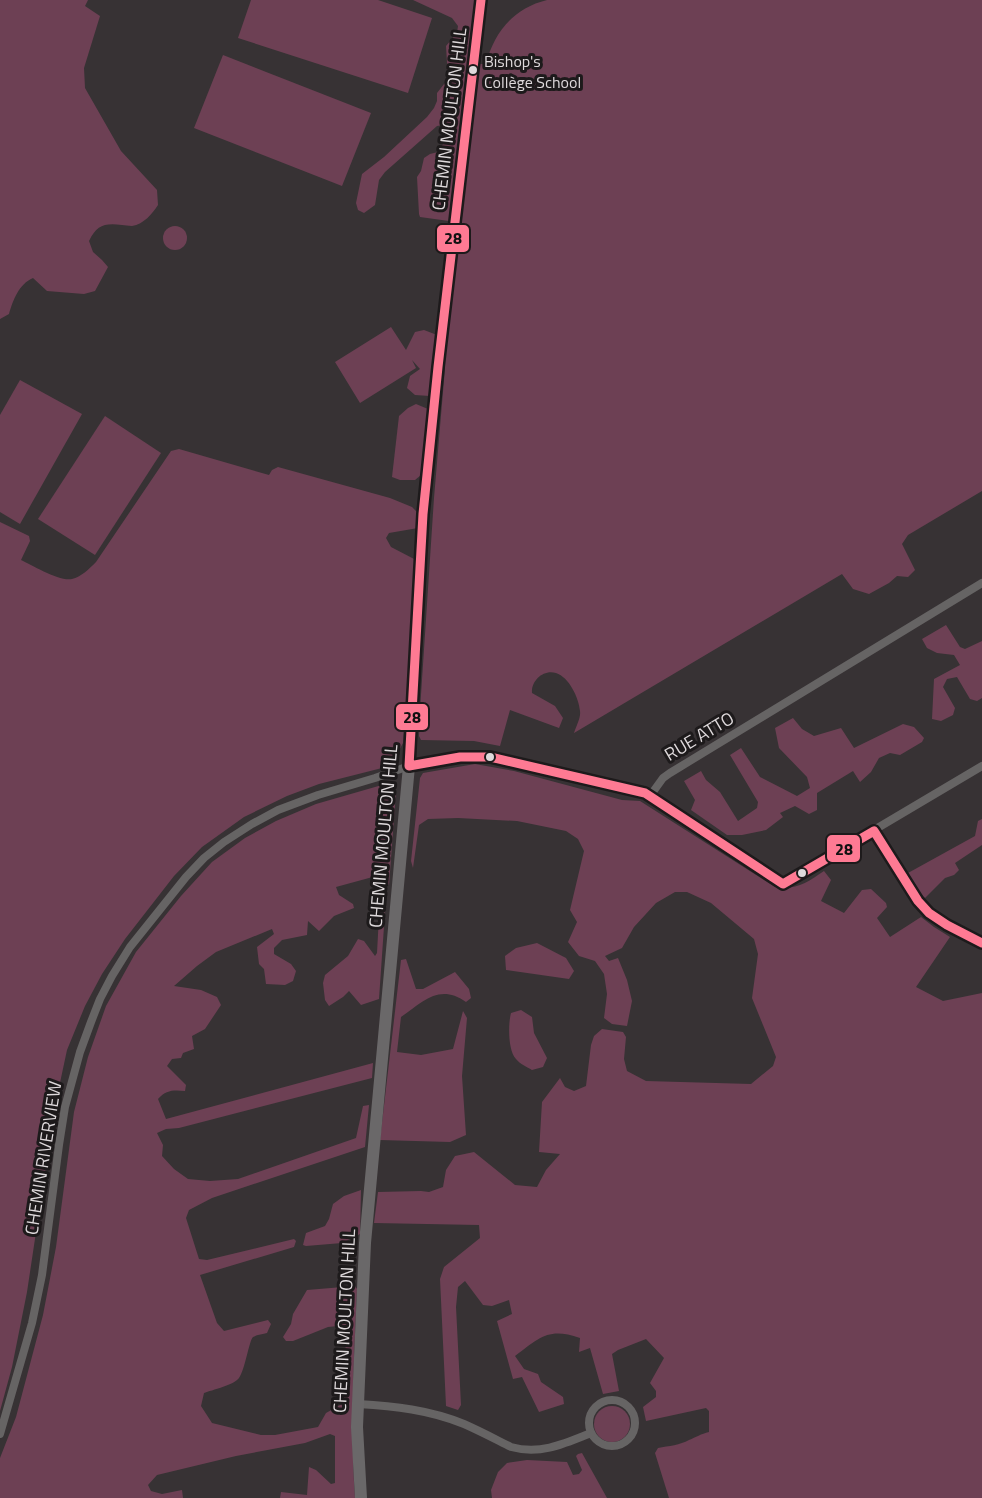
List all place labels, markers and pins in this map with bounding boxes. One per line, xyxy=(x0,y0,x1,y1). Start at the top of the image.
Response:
place label: Bishop's Collège School xyxy=(484,49,581,94)
marker: Bishop's Collège School xyxy=(467,64,479,76)
unlabelled marker xyxy=(484,751,496,763)
unlabelled marker xyxy=(796,867,808,879)

